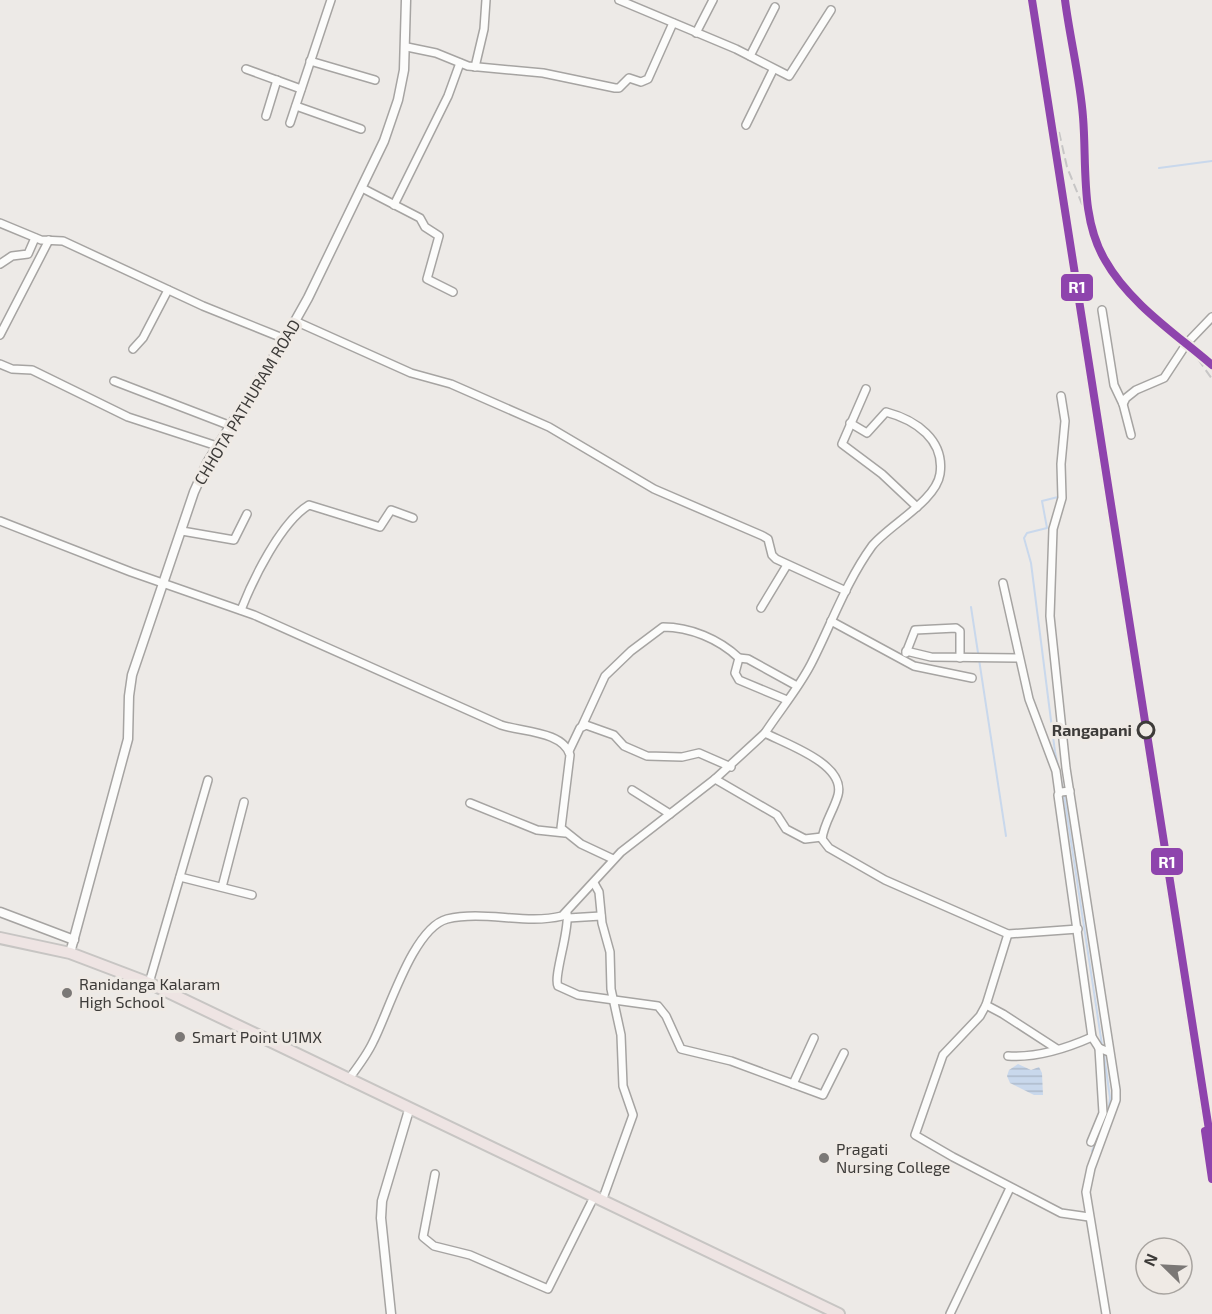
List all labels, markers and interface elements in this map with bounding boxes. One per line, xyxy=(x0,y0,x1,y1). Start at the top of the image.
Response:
line badge: R1 xyxy=(1060,273,1094,302)
text: R1 xyxy=(1068,277,1086,296)
street label: CHHOTA PATHURAM ROAD xyxy=(190,316,304,488)
place label: Rangapani xyxy=(1052,720,1132,739)
marker: Rangapani xyxy=(1137,721,1155,739)
line badge: R1 xyxy=(1150,847,1184,876)
text: R1 xyxy=(1158,852,1176,871)
place label: Ranidanga Kalaram High School xyxy=(79,974,220,1011)
marker: Ranidanga Kalaram High School xyxy=(60,986,74,1000)
place label: Smart Point U1MX xyxy=(192,1027,322,1046)
marker: Smart Point U1MX xyxy=(173,1030,187,1044)
place label: Pragati Nursing College xyxy=(836,1139,950,1176)
marker: Pragati Nursing College xyxy=(817,1151,831,1165)
north arrow xyxy=(1134,1236,1194,1296)
text: N xyxy=(1139,1251,1161,1269)

